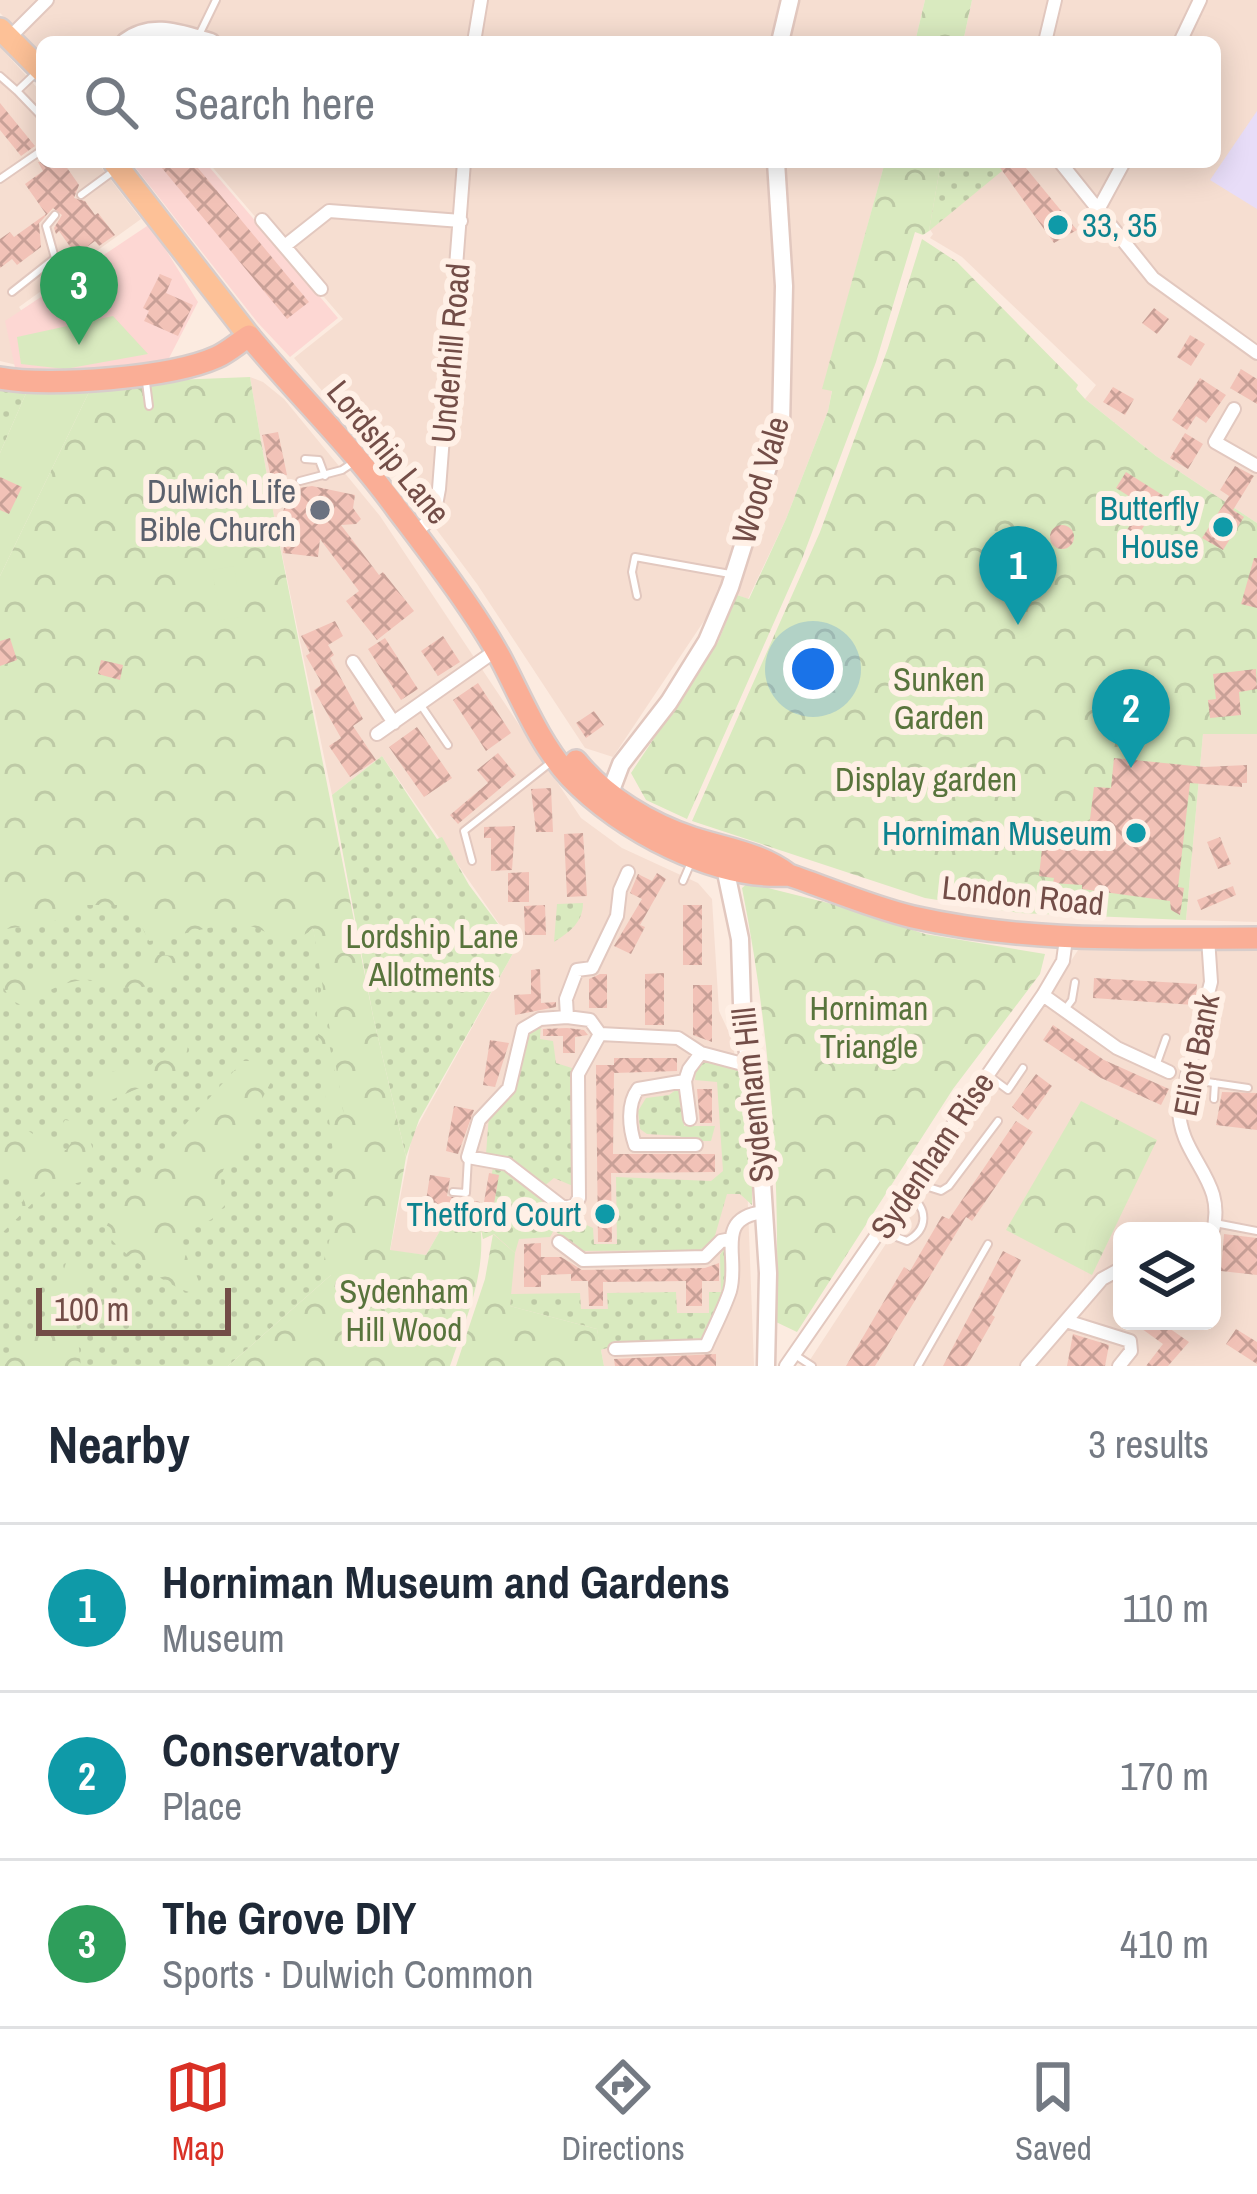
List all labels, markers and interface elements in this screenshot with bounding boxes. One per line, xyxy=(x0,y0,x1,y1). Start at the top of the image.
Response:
search box xyxy=(36,36,1221,168)
icon: search xyxy=(78,69,144,135)
text: Search here xyxy=(174,72,375,133)
place label: 33, 35 xyxy=(1082,203,1157,247)
marker: 33, 35 xyxy=(1045,212,1071,238)
pin: 3 xyxy=(40,246,118,345)
street label: Underhill Road xyxy=(420,261,480,445)
street label: Lordship Lane xyxy=(317,371,461,533)
street label: Wood Vale xyxy=(721,411,799,549)
place label: Dulwich Life Bible Church xyxy=(140,469,296,551)
place label: Butterfly House xyxy=(1100,486,1199,568)
marker: Dulwich Life Bible Church xyxy=(307,497,333,523)
marker: Butterfly House xyxy=(1210,514,1236,540)
pin: 1 xyxy=(979,526,1057,625)
your location xyxy=(783,639,843,699)
park label: Sunken Garden xyxy=(893,657,985,739)
pin: 2 xyxy=(1092,669,1170,768)
park label: Display garden xyxy=(835,757,1017,801)
place label: Horniman Museum xyxy=(882,811,1112,855)
marker: Horniman Museum xyxy=(1123,820,1149,846)
street label: London Road xyxy=(940,865,1106,925)
park label: Lordship Lane Allotments xyxy=(345,914,519,996)
park label: Horniman Triangle xyxy=(810,986,928,1068)
street label: Eliot Bank xyxy=(1163,990,1229,1120)
street label: Sydenham Hill xyxy=(721,1005,783,1185)
street label: Sydenham Rise xyxy=(860,1063,1004,1247)
place label: Thetford Court xyxy=(407,1192,581,1236)
marker: Thetford Court xyxy=(592,1201,618,1227)
map controls xyxy=(1113,1222,1221,1330)
button: layers xyxy=(1113,1222,1221,1330)
park label: Sydenham Hill Wood xyxy=(339,1269,469,1351)
scale bar xyxy=(36,1282,231,1335)
text: 100 m xyxy=(54,1287,129,1331)
text: Nearby xyxy=(48,1410,190,1479)
text: 3 results xyxy=(1088,1418,1209,1470)
text: Horniman Museum and Gardens xyxy=(162,1551,730,1612)
text: 1 xyxy=(78,1582,96,1634)
text: 110 m xyxy=(1122,1582,1209,1634)
text: Museum xyxy=(162,1612,285,1664)
text: Conservatory xyxy=(162,1719,400,1780)
text: 2 xyxy=(78,1750,96,1802)
text: 170 m xyxy=(1120,1750,1209,1802)
text: Place xyxy=(162,1780,242,1832)
text: The Grove DIY xyxy=(162,1887,416,1948)
text: 3 xyxy=(78,1918,96,1970)
text: 410 m xyxy=(1120,1918,1209,1970)
text: Sports · Dulwich Common xyxy=(162,1948,533,2000)
tab: Map xyxy=(165,2054,231,2170)
tab: Directions xyxy=(561,2054,685,2170)
tab: Saved xyxy=(1015,2054,1092,2170)

